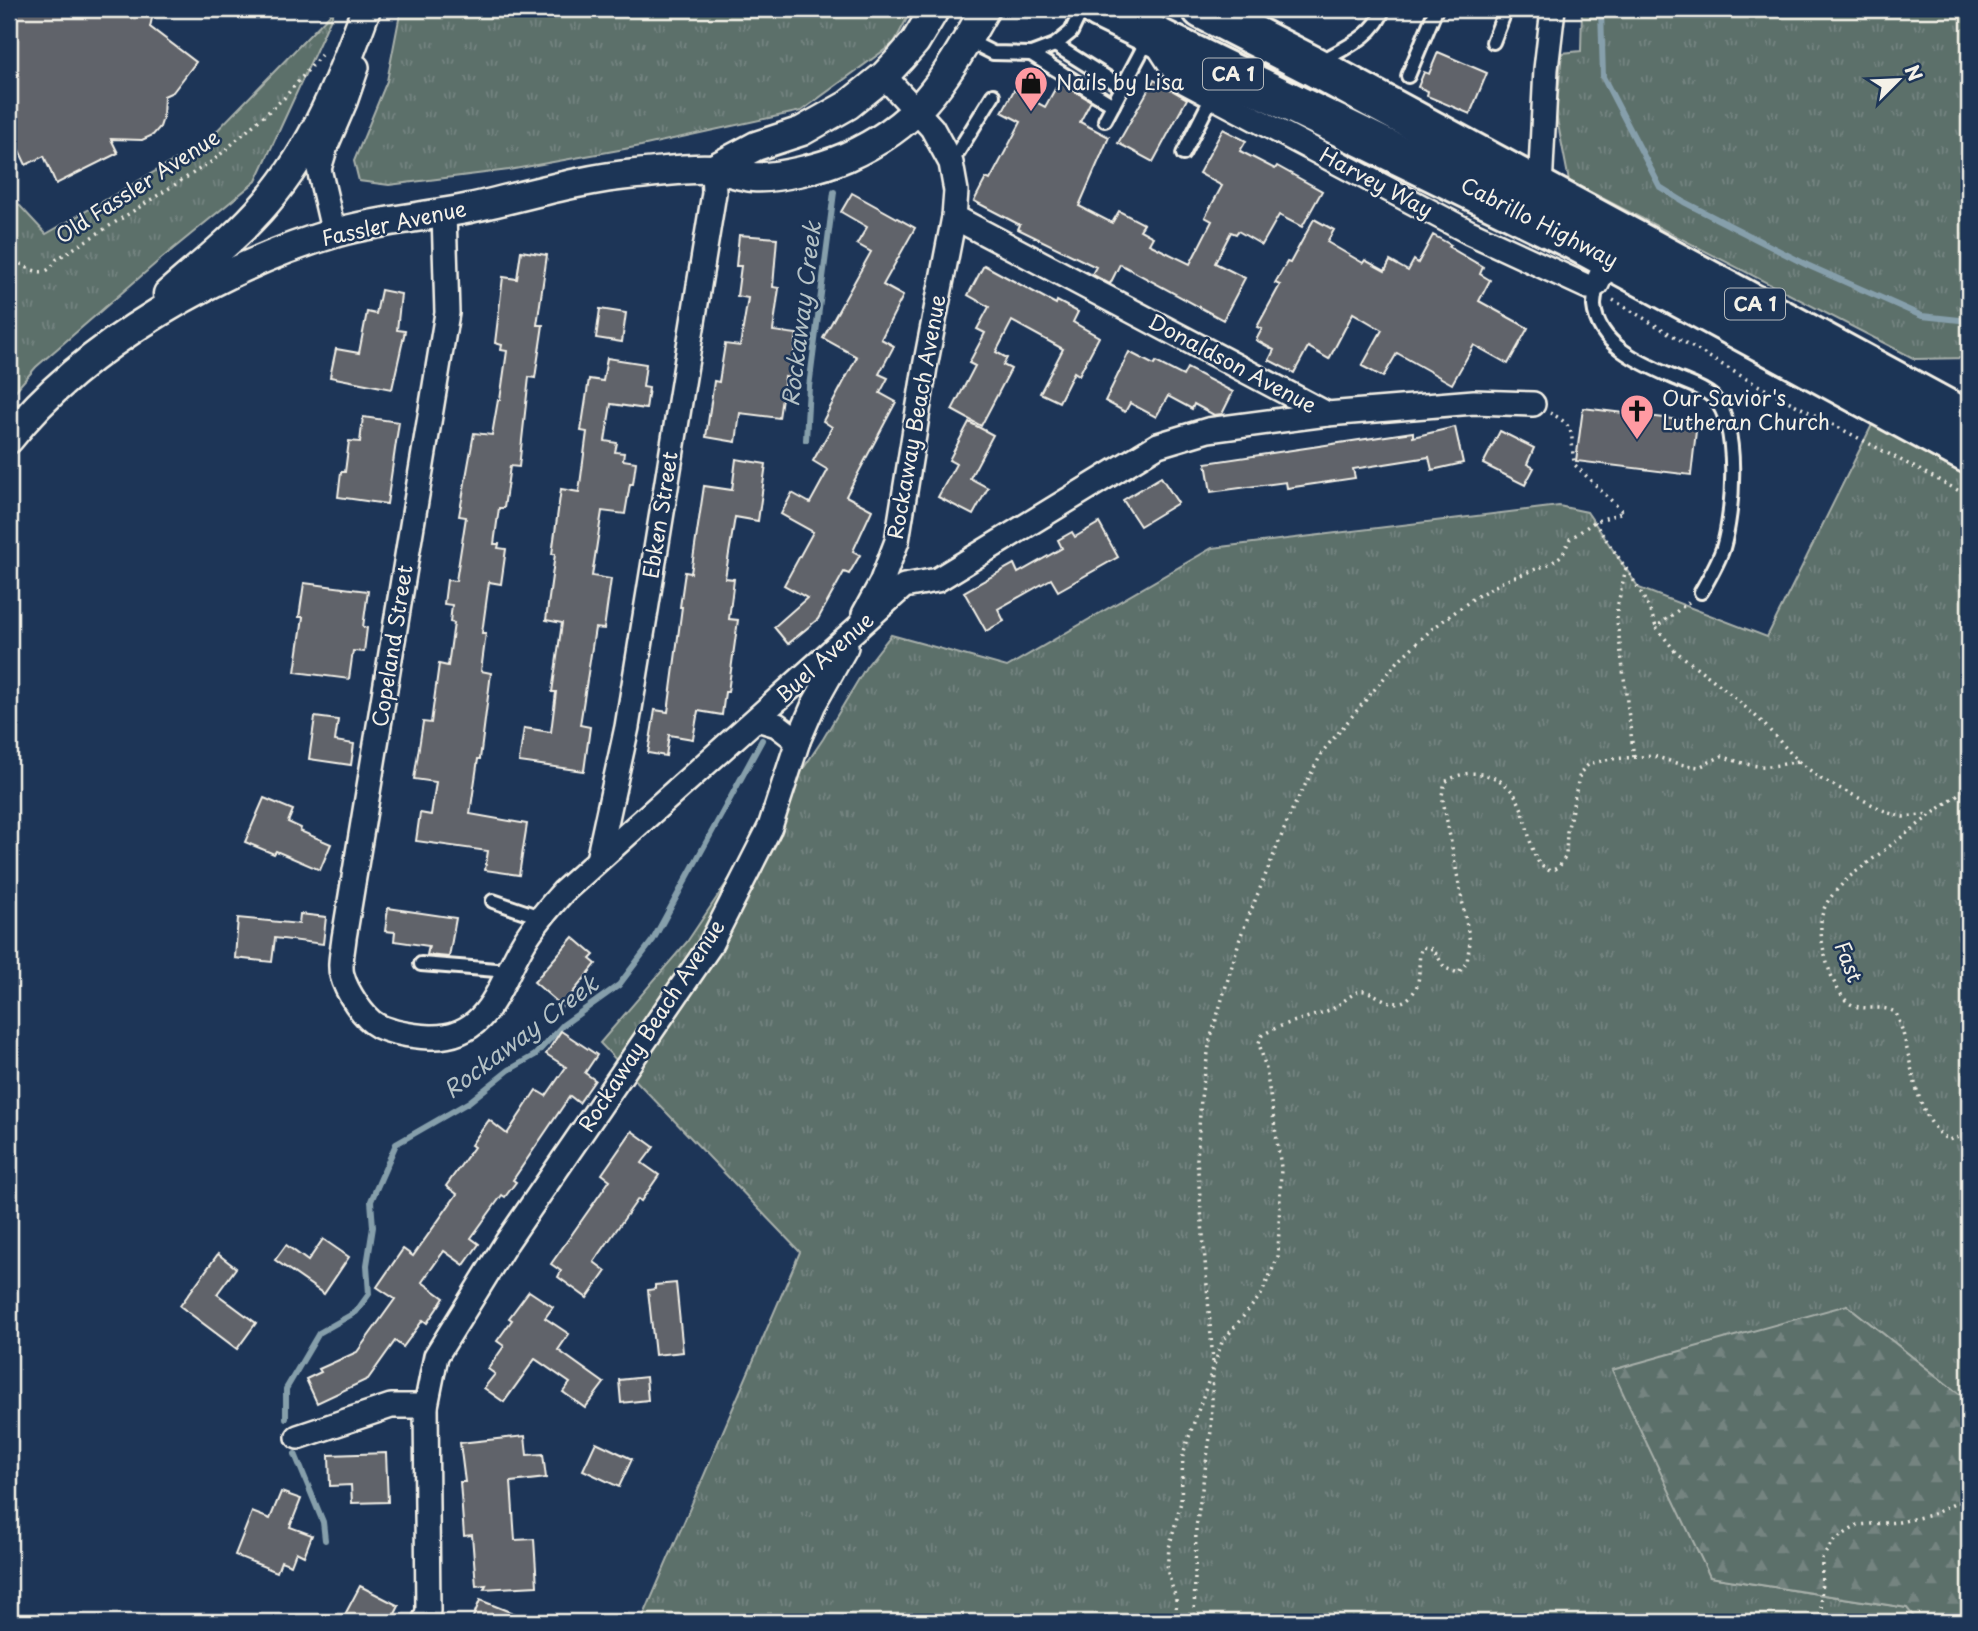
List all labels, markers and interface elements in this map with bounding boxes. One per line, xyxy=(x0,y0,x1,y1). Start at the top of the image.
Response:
north arrow xyxy=(1862,46,1932,116)
road number: CA 1 xyxy=(1203,58,1263,90)
text: N xyxy=(1899,60,1930,85)
shop icon: Nails by Lisa xyxy=(1012,64,1050,113)
place label: Nails by Lisa xyxy=(1056,65,1185,97)
street label: Old Fassler Avenue xyxy=(48,120,225,251)
street label: Harvey Way xyxy=(1315,138,1439,225)
street label: Cabrillo Highway xyxy=(1455,168,1624,275)
street label: Fassler Avenue xyxy=(318,191,469,253)
water label: Rockaway Creek xyxy=(772,218,829,408)
road number: CA 1 xyxy=(1725,288,1785,320)
street label: Rockaway Beach Avenue xyxy=(878,292,952,541)
street label: Donaldson Avenue xyxy=(1143,304,1323,420)
place label: Our Savior's Lutheran Church xyxy=(1662,381,1830,437)
church icon: Our Savior's Lutheran Church xyxy=(1618,392,1656,441)
street label: Ebken Street xyxy=(633,449,685,581)
street label: Copeland Street xyxy=(362,562,420,729)
street label: Buel Avenue xyxy=(767,603,880,710)
street label: Rockaway Beach Avenue xyxy=(569,912,731,1138)
street label: Fast xyxy=(1827,936,1872,987)
water label: Rockaway Creek xyxy=(435,965,606,1106)

